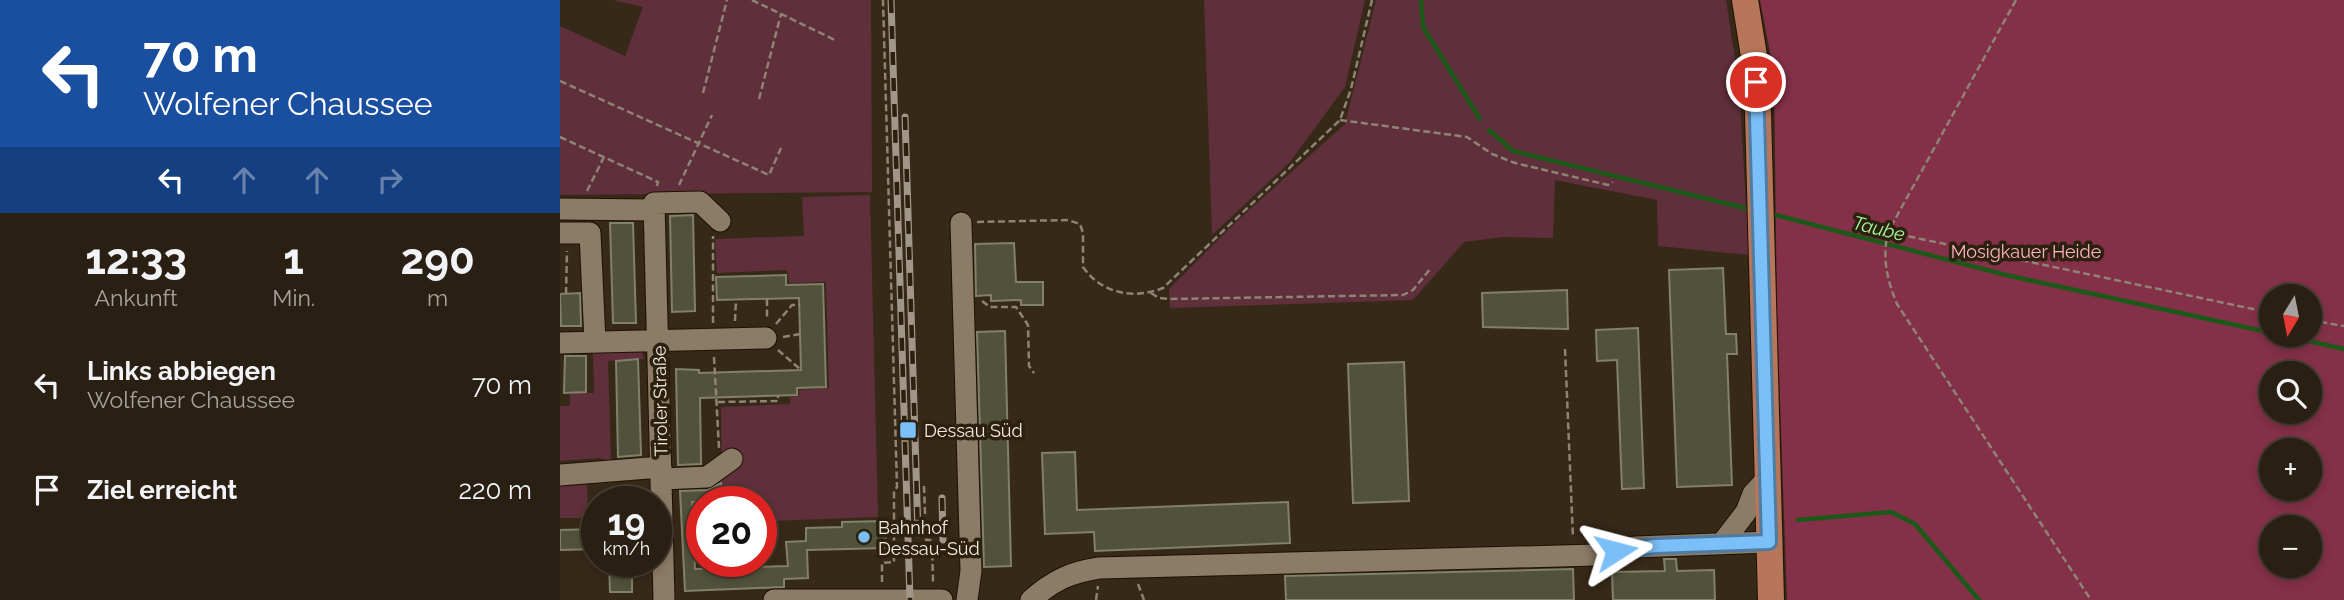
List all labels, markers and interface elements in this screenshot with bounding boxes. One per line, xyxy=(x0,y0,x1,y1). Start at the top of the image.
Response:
text: 70 m xyxy=(143,26,258,83)
icon: left xyxy=(28,28,119,119)
pin xyxy=(1726,52,1786,112)
icon: arrive xyxy=(1737,63,1775,101)
text: Wolfener Chaussee xyxy=(143,85,433,122)
icon: left xyxy=(152,161,190,199)
icon: ahead xyxy=(225,161,263,199)
icon: ahead xyxy=(298,161,336,199)
icon: right xyxy=(371,161,409,199)
water label: Taube xyxy=(1851,211,1907,245)
text: 12:33 xyxy=(85,235,187,284)
text: 1 xyxy=(283,235,304,284)
text: 290 xyxy=(400,235,475,284)
park label: Mosigkauer Heide xyxy=(1951,241,2102,262)
text: Ankunft xyxy=(94,284,178,311)
text: Min. xyxy=(272,284,315,311)
text: m xyxy=(427,284,448,311)
north arrow xyxy=(2259,284,2322,346)
map controls xyxy=(2259,284,2322,578)
street label: Tiroler Straße xyxy=(649,345,671,457)
text: Links abbiegen xyxy=(87,356,276,386)
button: search xyxy=(2259,361,2322,424)
icon: left xyxy=(28,366,66,404)
text: 70 m xyxy=(472,370,532,400)
text: Wolfener Chaussee xyxy=(87,386,295,413)
marker: Dessau Süd xyxy=(898,420,918,440)
place label: Dessau Süd xyxy=(924,420,1023,441)
button: + xyxy=(2259,438,2322,501)
icon: arrive xyxy=(28,471,66,509)
text: Ziel erreicht xyxy=(87,475,237,505)
text: 220 m xyxy=(458,475,532,505)
speed limit sign: 20 xyxy=(686,486,777,577)
text: 19 xyxy=(608,502,645,543)
position arrow xyxy=(1579,514,1653,588)
button: − xyxy=(2259,515,2322,578)
place label: Bahnhof Dessau-Süd xyxy=(878,517,980,559)
marker: Bahnhof Dessau-Süd xyxy=(856,529,872,545)
text: km/h xyxy=(603,538,650,559)

